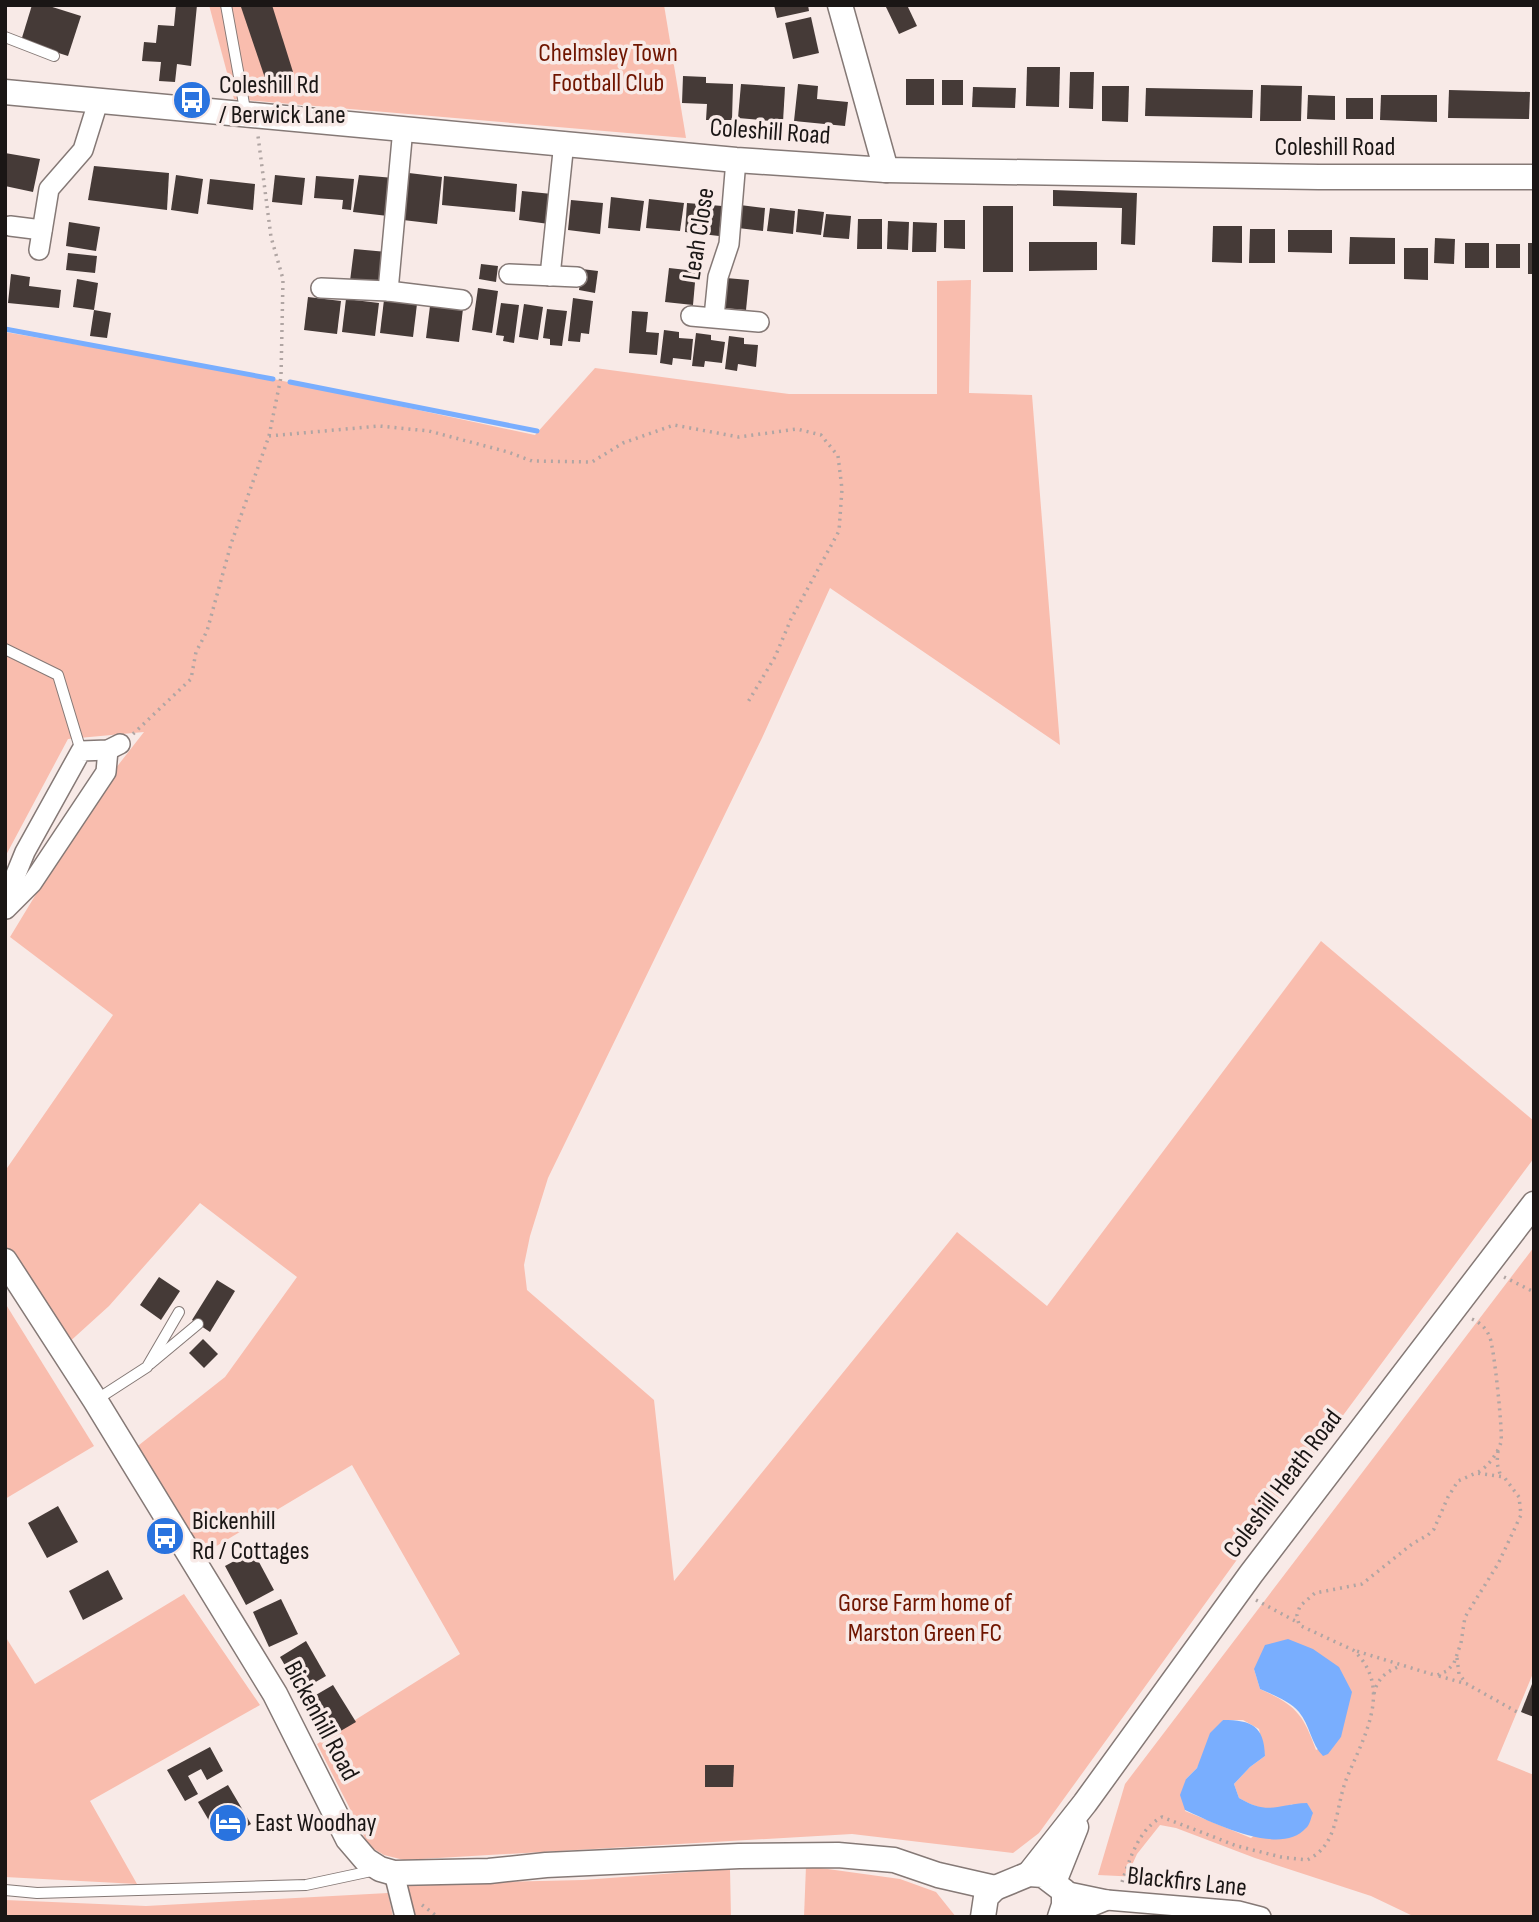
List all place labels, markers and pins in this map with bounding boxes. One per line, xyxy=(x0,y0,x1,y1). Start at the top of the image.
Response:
place label: Coleshill Rd / Berwick Lane xyxy=(219,70,346,131)
bus stop icon: Coleshill Rd / Berwick Lane xyxy=(171,79,213,121)
place label: Bickenhill Rd / Cottages xyxy=(192,1506,309,1567)
bus stop icon: Bickenhill Rd / Cottages xyxy=(144,1515,186,1557)
hotel icon: East Woodhay xyxy=(207,1802,249,1844)
place label: East Woodhay xyxy=(255,1808,377,1839)

